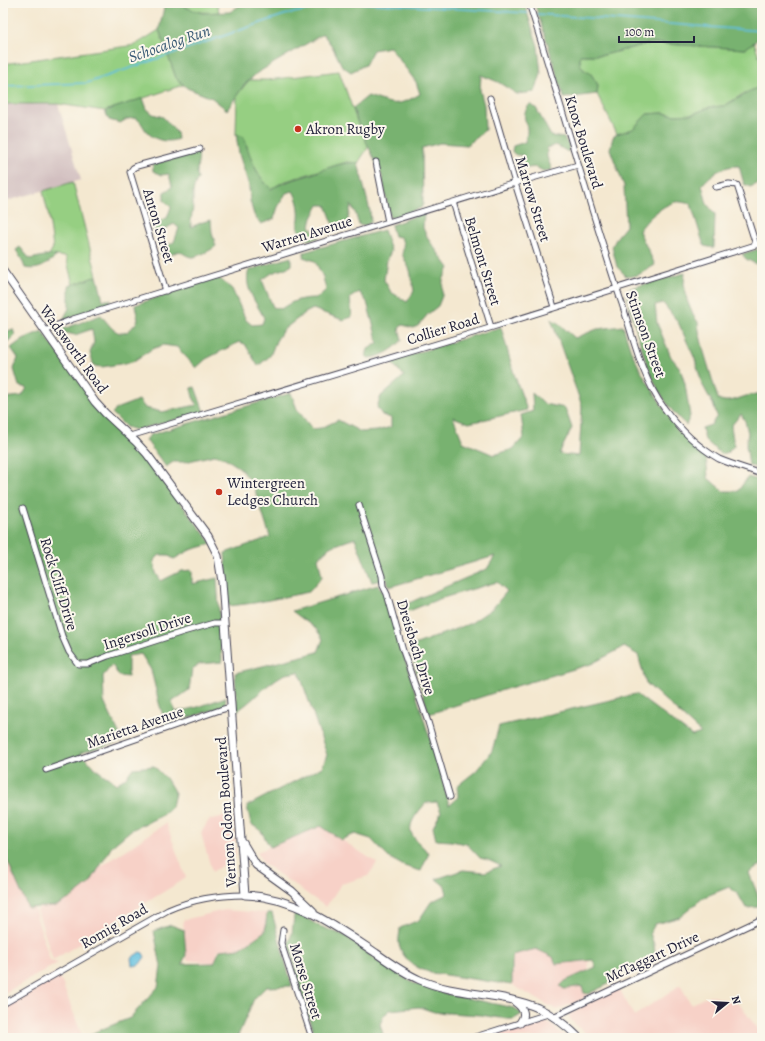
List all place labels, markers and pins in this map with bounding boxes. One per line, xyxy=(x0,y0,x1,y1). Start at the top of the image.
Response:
place label: Akron Rugby xyxy=(305,119,385,139)
marker: Akron Rugby xyxy=(293,124,303,134)
place label: Wintergreen Ledges Church xyxy=(226,473,318,510)
marker: Wintergreen Ledges Church xyxy=(214,487,224,497)

